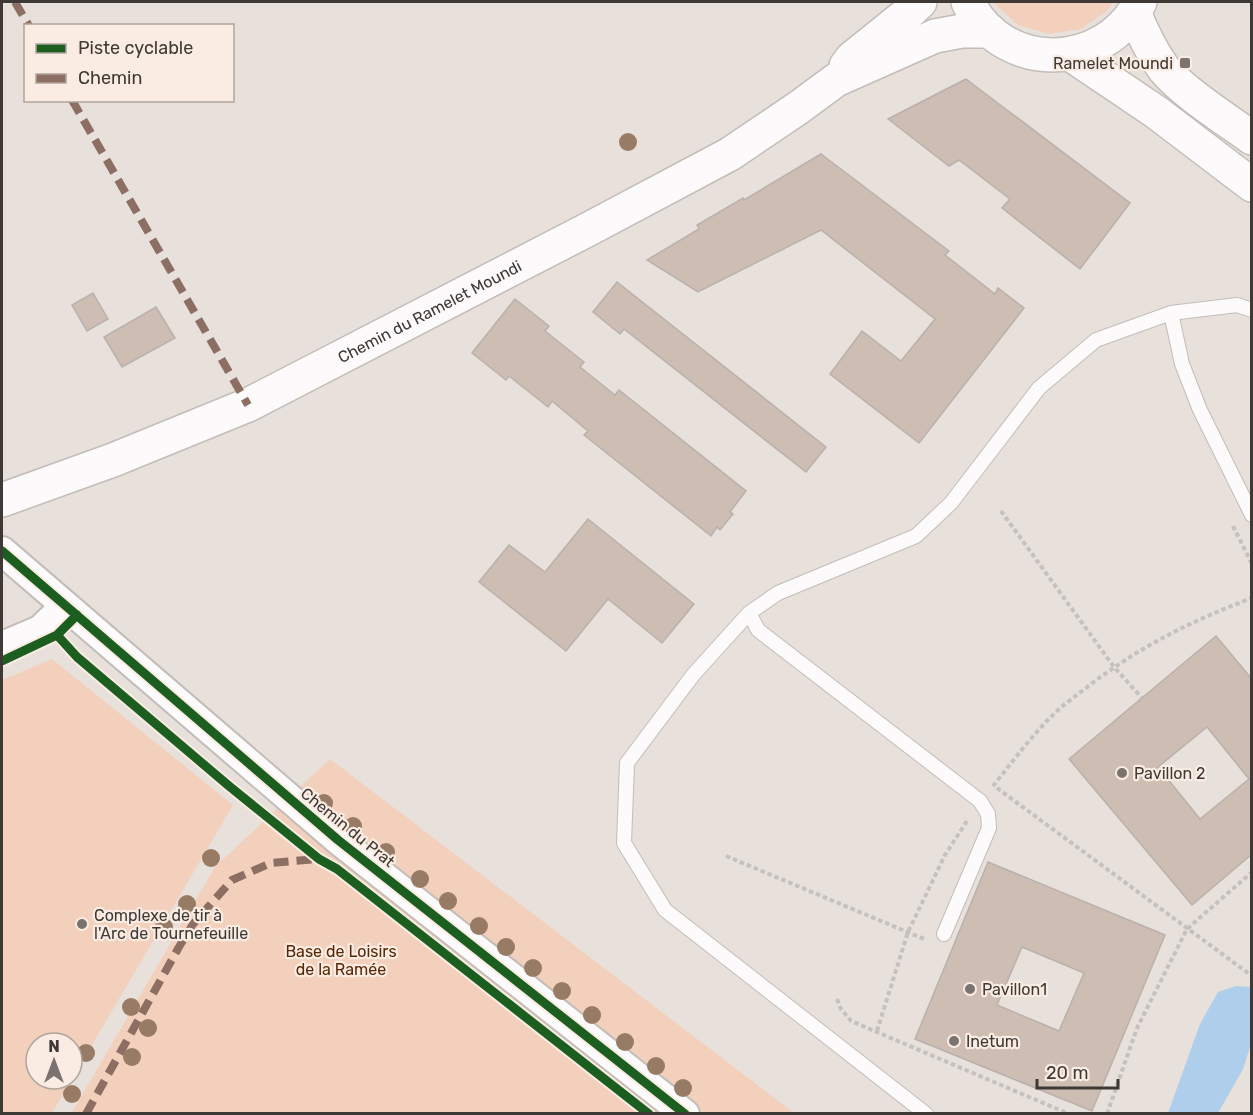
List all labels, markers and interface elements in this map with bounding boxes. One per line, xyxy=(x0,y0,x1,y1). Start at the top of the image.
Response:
legend xyxy=(24,24,234,102)
text: Piste cyclable xyxy=(78,37,193,59)
place label: Ramelet Moundi xyxy=(1053,54,1173,73)
marker: Ramelet Moundi xyxy=(1178,56,1192,70)
text: Chemin xyxy=(78,67,142,89)
street label: Chemin du Ramelet Moundi xyxy=(335,256,525,367)
place label: Pavillon 2 xyxy=(1134,764,1206,783)
marker: Pavillon 2 xyxy=(1115,766,1129,780)
street label: Chemin du Prat xyxy=(297,784,399,871)
place label: Complexe de tir à l'Arc de Tournefeuille xyxy=(94,906,248,943)
marker: Complexe de tir à l'Arc de Tournefeuille xyxy=(75,917,89,931)
park label: Base de Loisirs de la Ramée xyxy=(285,942,397,979)
place label: Pavillon1 xyxy=(982,980,1047,999)
marker: Pavillon1 xyxy=(963,982,977,996)
north arrow xyxy=(24,1031,84,1091)
place label: Inetum xyxy=(966,1032,1019,1051)
marker: Inetum xyxy=(947,1034,961,1048)
text: N xyxy=(48,1037,60,1056)
scale bar xyxy=(1037,1052,1118,1090)
text: 20 m xyxy=(1046,1062,1088,1084)

